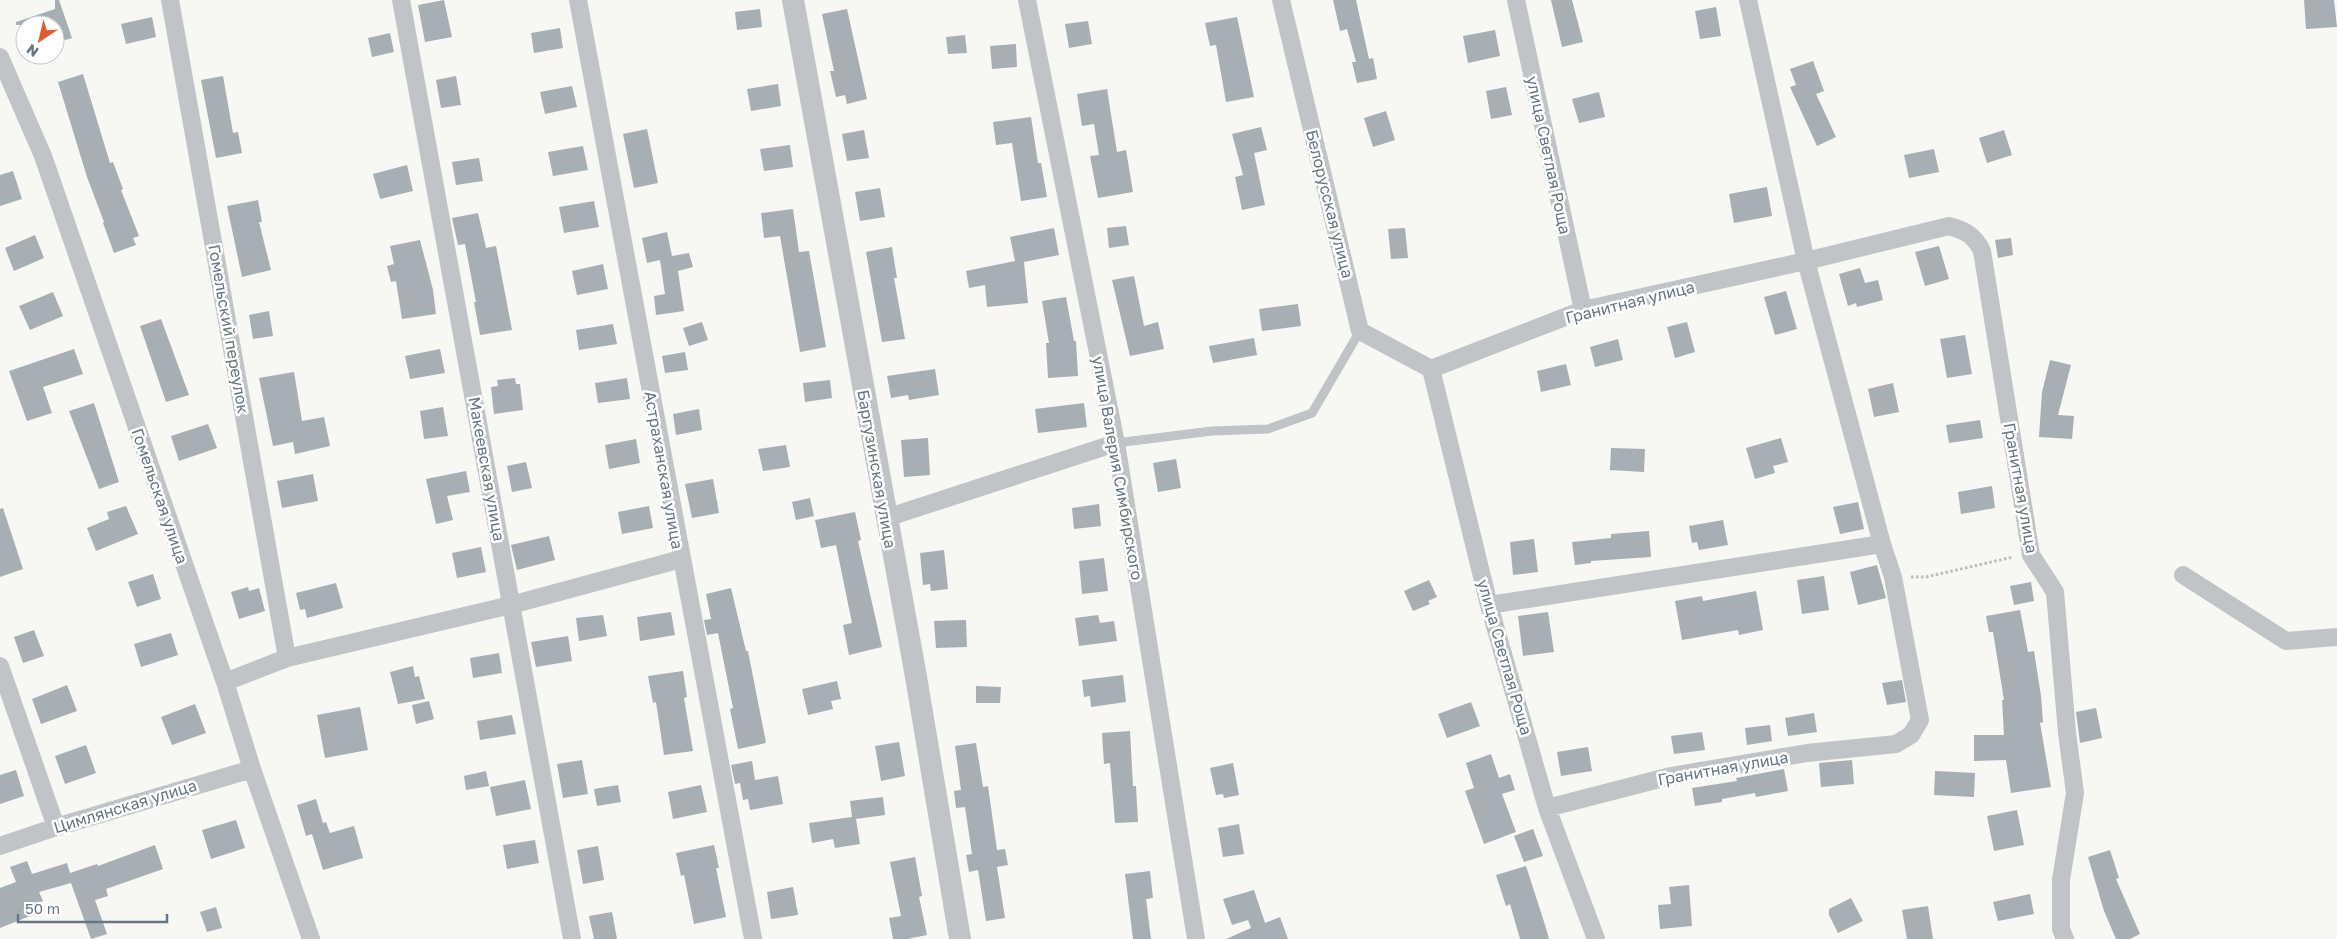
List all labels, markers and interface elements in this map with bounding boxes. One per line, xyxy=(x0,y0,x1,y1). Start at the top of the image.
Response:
north arrow xyxy=(15,15,65,65)
text: N xyxy=(23,41,41,61)
street label: улица Светлая Роща xyxy=(1522,74,1576,236)
street label: Белорусская улица xyxy=(1302,128,1358,280)
street label: Гомельский переулок xyxy=(204,243,254,415)
street label: Гранитная улица xyxy=(1563,276,1697,328)
street label: улица Валерия Симбирского xyxy=(1088,354,1148,582)
street label: Баргузинская улица xyxy=(853,388,901,550)
street label: Астраханская улица xyxy=(640,389,688,551)
street label: Макеевская улица xyxy=(464,395,510,543)
street label: Гранитная улица xyxy=(2000,421,2042,555)
street label: Гомельская улица xyxy=(127,426,193,566)
street label: улица Светлая Роща xyxy=(1473,577,1537,737)
street label: Гранитная улица xyxy=(1656,747,1790,789)
street label: Цимлянская улица xyxy=(51,775,199,837)
scale bar xyxy=(18,892,166,924)
text: 50 m xyxy=(25,899,60,917)

